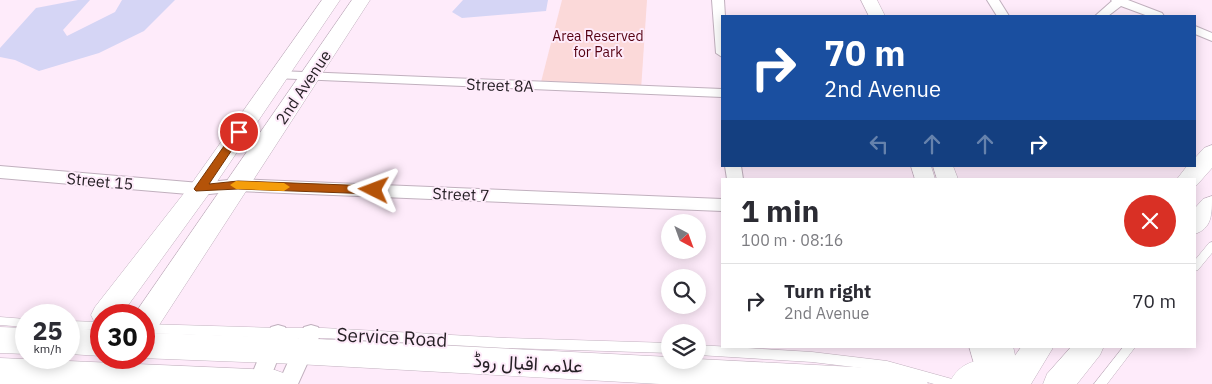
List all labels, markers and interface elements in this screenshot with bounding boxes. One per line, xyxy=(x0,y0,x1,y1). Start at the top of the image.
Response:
park label: Area Reserved for Park xyxy=(552,27,644,61)
text: 70 m xyxy=(824,30,906,76)
icon: right xyxy=(741,35,806,100)
street label: 2nd Avenue xyxy=(271,46,335,128)
street label: Street 8A xyxy=(466,74,534,96)
text: 2nd Avenue xyxy=(824,74,941,103)
pin xyxy=(218,111,260,153)
icon: arrive xyxy=(225,118,253,146)
icon: left xyxy=(865,130,893,158)
icon: ahead xyxy=(918,130,946,158)
icon: ahead xyxy=(971,130,999,158)
icon: right xyxy=(1024,130,1052,158)
position arrow xyxy=(347,163,399,215)
street label: Street 15 xyxy=(66,168,134,194)
street label: Street 7 xyxy=(432,183,490,205)
text: 1 min xyxy=(741,191,819,230)
button: close xyxy=(1124,195,1176,247)
north arrow xyxy=(661,214,706,259)
map controls xyxy=(661,214,706,369)
text: 100 m · 08:16 xyxy=(741,230,843,250)
button: search xyxy=(661,269,706,314)
text: Turn right xyxy=(784,279,871,303)
icon: right xyxy=(741,287,769,315)
text: 70 m xyxy=(1132,289,1176,313)
text: 2nd Avenue xyxy=(784,303,869,323)
speed limit sign: 30 xyxy=(90,304,155,369)
text: 25 xyxy=(32,314,63,347)
street label: Service Road xyxy=(336,322,448,352)
button: layers xyxy=(661,324,706,369)
text: km/h xyxy=(33,341,62,356)
street label: علامہ اقبال روڈ xyxy=(472,348,584,378)

